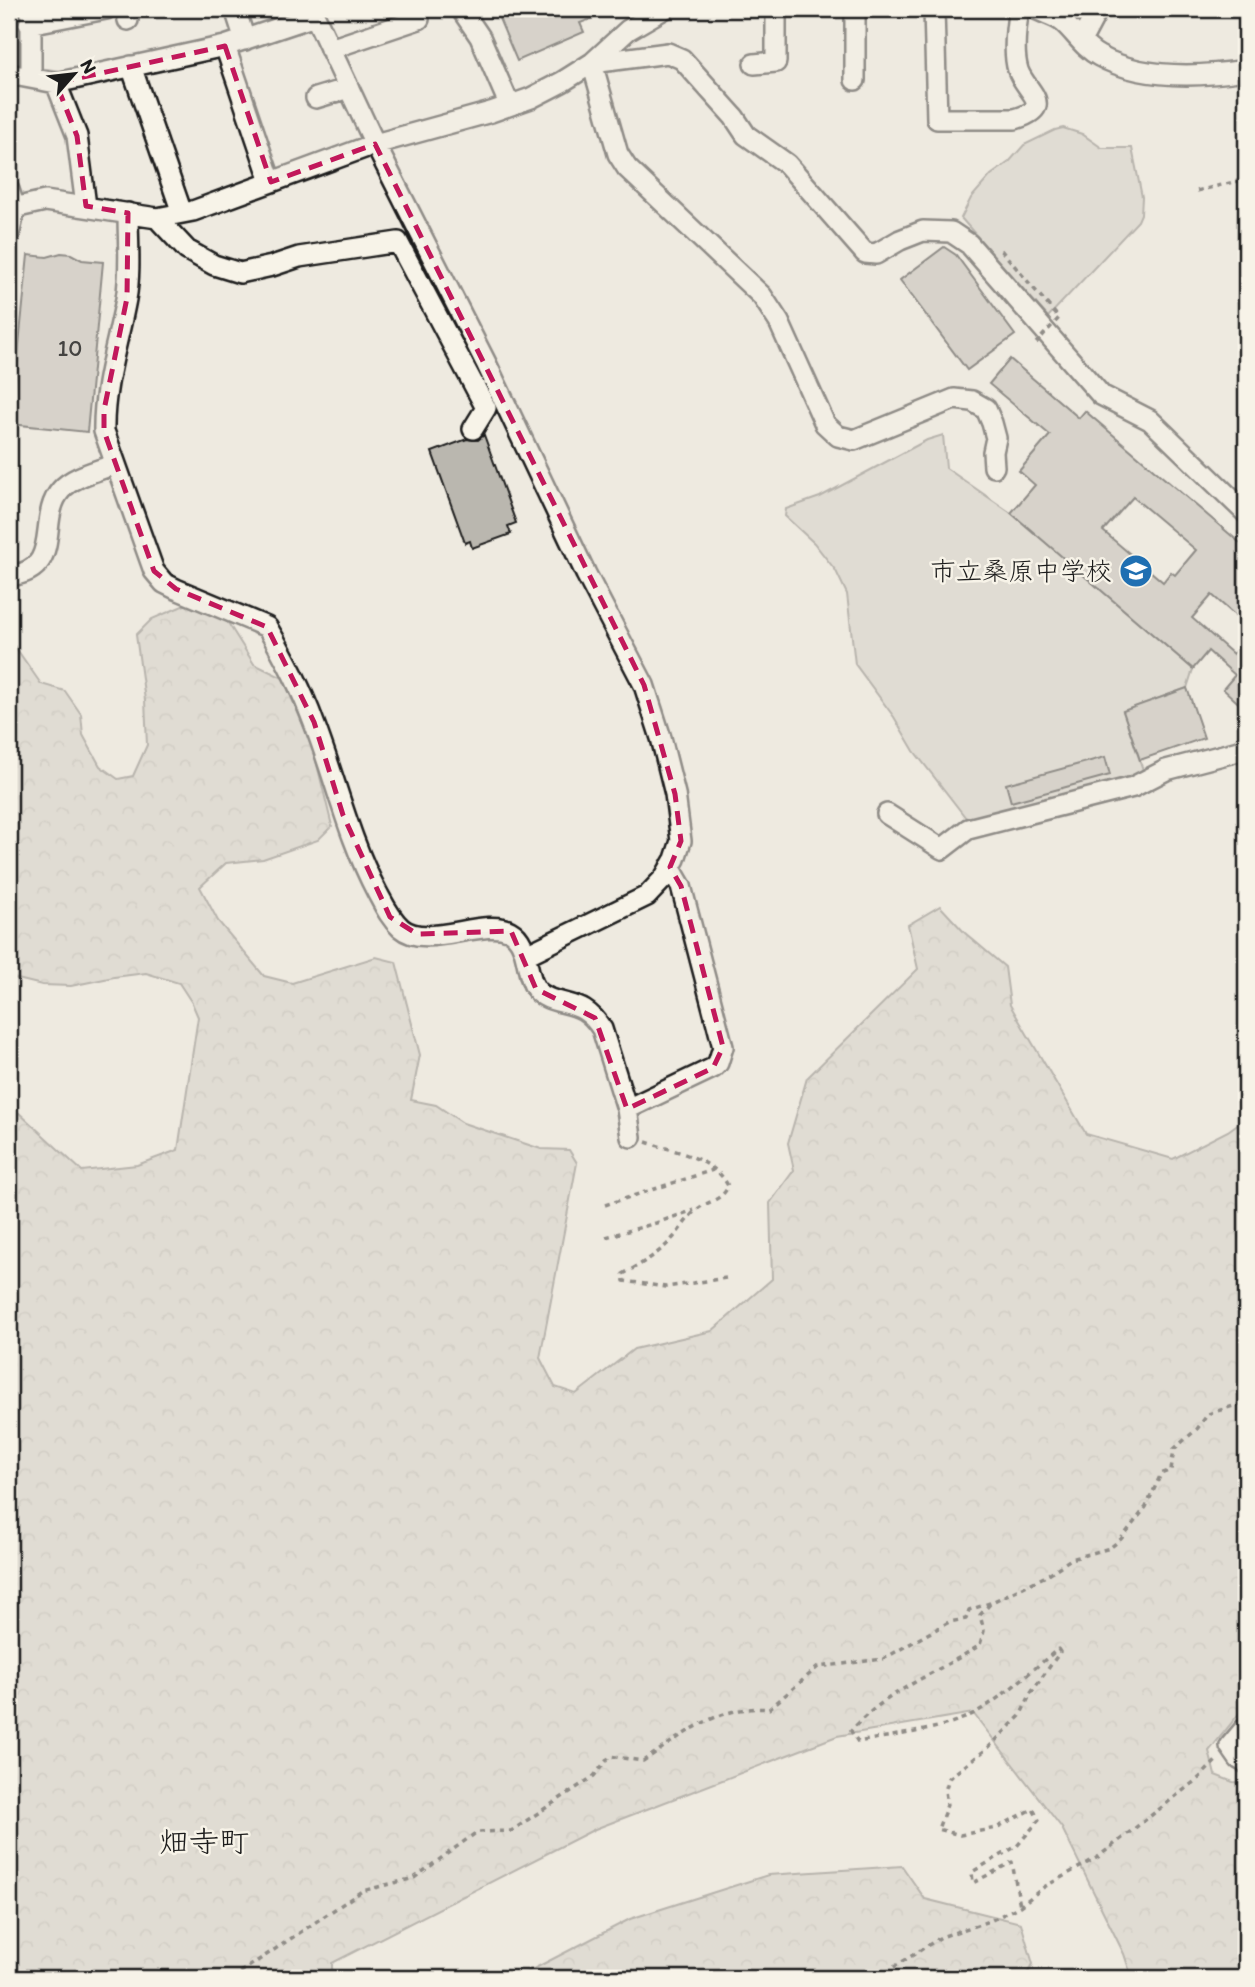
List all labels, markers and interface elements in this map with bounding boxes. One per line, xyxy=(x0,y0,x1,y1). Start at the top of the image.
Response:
north arrow xyxy=(38,38,108,108)
text: N xyxy=(75,55,102,77)
house number: 10 xyxy=(58,334,82,362)
school or university icon: 市立桑原中学校 xyxy=(1117,552,1155,590)
place label: 市立桑原中学校 xyxy=(930,555,1112,587)
district label: 畑寺町 xyxy=(159,1823,249,1860)

